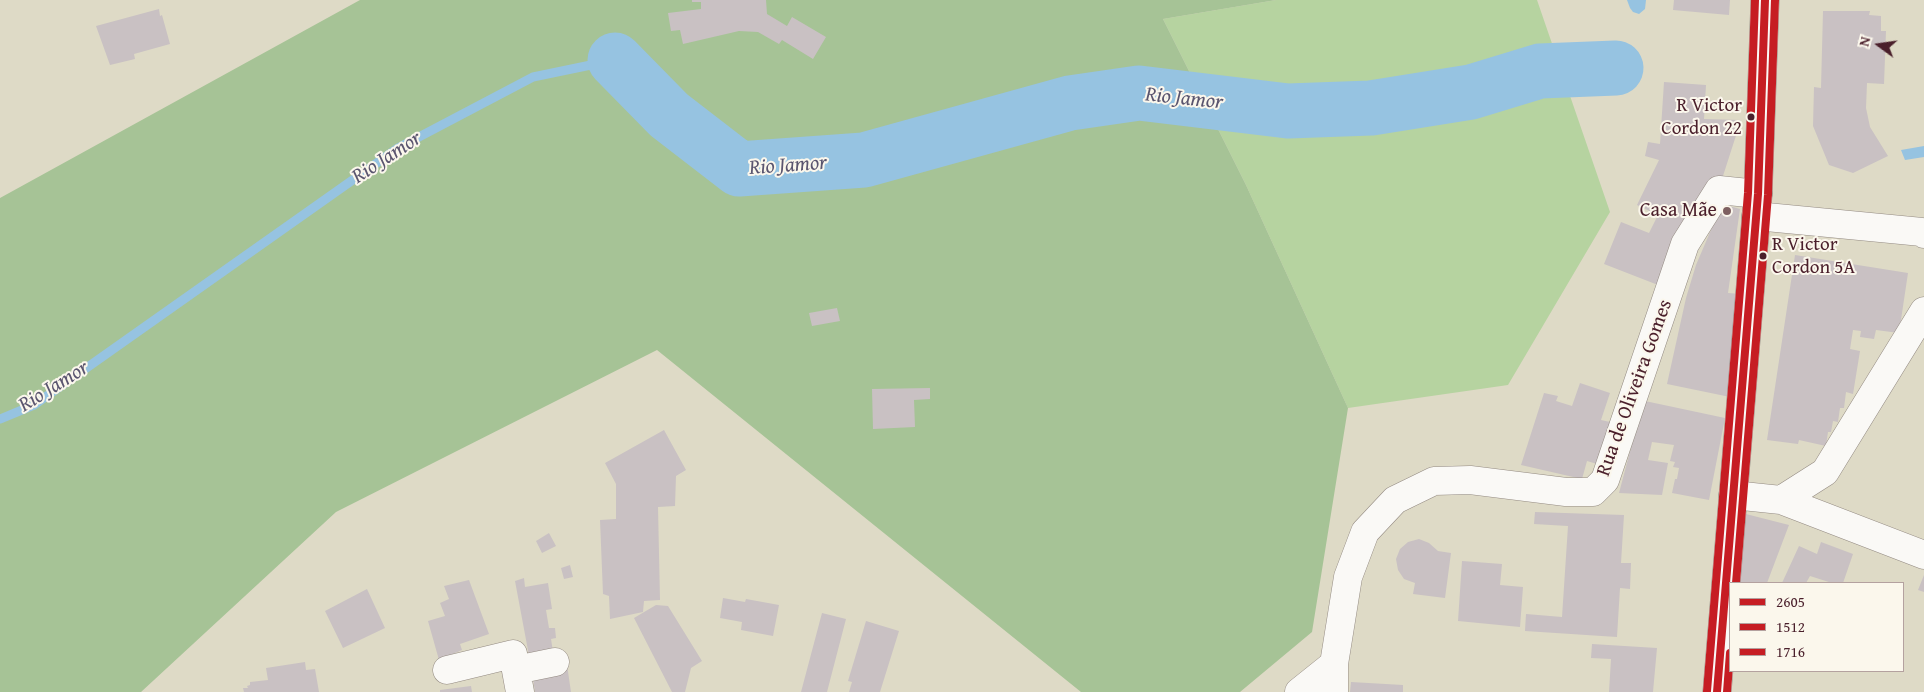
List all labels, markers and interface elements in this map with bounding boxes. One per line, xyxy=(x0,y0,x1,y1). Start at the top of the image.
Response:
north arrow xyxy=(1854,20,1904,70)
text: N xyxy=(1854,34,1875,48)
water label: Rio Jamor xyxy=(1144,82,1224,116)
place label: R Victor Cordon 22 xyxy=(1661,95,1742,139)
marker: R Victor Cordon 22 xyxy=(1746,112,1756,122)
water label: Rio Jamor xyxy=(347,126,427,190)
water label: Rio Jamor xyxy=(748,151,828,181)
place label: Casa Mãe xyxy=(1640,199,1717,223)
marker: Casa Mãe xyxy=(1721,205,1733,217)
place label: R Victor Cordon 5A xyxy=(1772,234,1855,278)
marker: R Victor Cordon 5A xyxy=(1758,251,1768,261)
street label: Rua de Oliveira Gomes xyxy=(1592,296,1678,480)
water label: Rio Jamor xyxy=(14,356,94,418)
legend xyxy=(1729,582,1904,672)
text: 2605 xyxy=(1776,591,1805,612)
text: 1512 xyxy=(1776,616,1805,637)
text: 1716 xyxy=(1776,641,1805,662)

